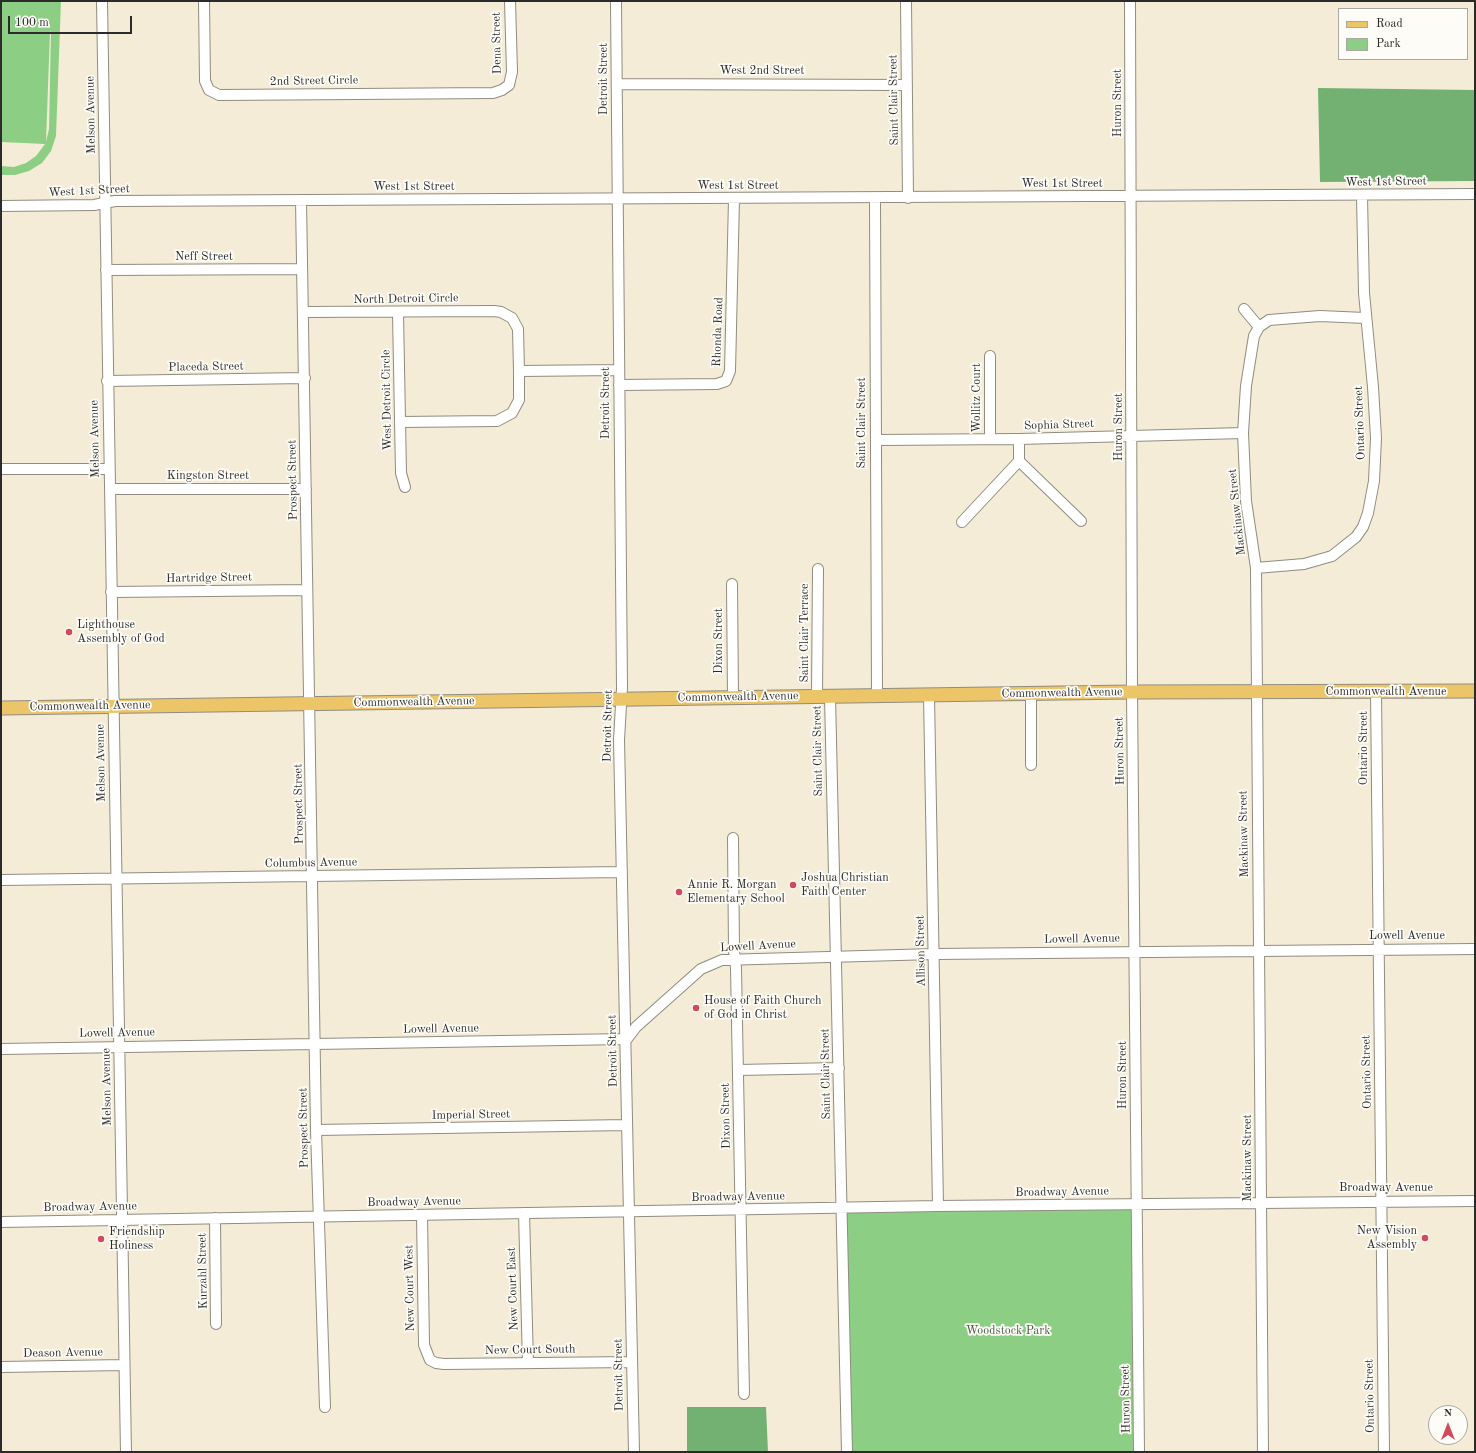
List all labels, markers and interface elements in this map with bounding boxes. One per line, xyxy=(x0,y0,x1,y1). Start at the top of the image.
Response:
scale bar xyxy=(10,8,134,34)
legend xyxy=(1338,8,1468,60)
street label: Dena Street xyxy=(489,12,505,74)
text: 100 m xyxy=(15,17,49,29)
text: Road xyxy=(1376,18,1403,30)
text: Park xyxy=(1376,38,1401,50)
street label: Detroit Street xyxy=(597,43,611,115)
street label: Saint Clair Street xyxy=(886,54,902,146)
street label: West 2nd Street xyxy=(720,64,804,78)
street label: Huron Street xyxy=(1111,69,1125,137)
street label: 2nd Street Circle xyxy=(270,73,358,89)
street label: Melson Avenue xyxy=(83,76,99,154)
street label: West 1st Street xyxy=(1345,174,1427,190)
street label: West 1st Street xyxy=(1021,177,1103,191)
street label: West 1st Street xyxy=(697,179,779,193)
street label: West 1st Street xyxy=(373,180,455,194)
street label: West 1st Street xyxy=(48,182,130,200)
street label: Neff Street xyxy=(175,250,233,264)
street label: North Detroit Circle xyxy=(353,291,459,307)
street label: Rhonda Road xyxy=(710,297,726,367)
street label: West Detroit Circle xyxy=(379,349,395,451)
street label: Placeda Street xyxy=(168,359,244,375)
street label: Wollitz Court xyxy=(970,363,984,433)
street label: Detroit Street xyxy=(599,367,613,439)
street label: Saint Clair Street xyxy=(855,377,869,469)
street label: Ontario Street xyxy=(1352,386,1368,460)
street label: Huron Street xyxy=(1112,393,1126,461)
street label: Melson Avenue xyxy=(87,400,103,478)
street label: Sophia Street xyxy=(1024,417,1094,433)
street label: Prospect Street xyxy=(285,440,301,520)
street label: Mackinaw Street xyxy=(1225,468,1249,556)
street label: Kingston Street xyxy=(167,469,249,483)
street label: Hartridge Street xyxy=(166,570,252,586)
street label: Saint Clair Terrace xyxy=(798,583,812,683)
street label: Dixon Street xyxy=(712,608,726,674)
place label: Lighthouse Assembly of God xyxy=(77,618,165,646)
marker: Lighthouse Assembly of God xyxy=(64,627,74,637)
street label: Commonwealth Avenue xyxy=(1001,685,1123,701)
street label: Commonwealth Avenue xyxy=(1325,685,1447,699)
street label: Commonwealth Avenue xyxy=(677,689,799,705)
street label: Detroit Street xyxy=(600,690,616,762)
street label: Commonwealth Avenue xyxy=(353,694,475,710)
street label: Commonwealth Avenue xyxy=(29,698,151,714)
street label: Saint Clair Street xyxy=(810,705,826,797)
street label: Ontario Street xyxy=(1357,711,1371,785)
street label: Huron Street xyxy=(1112,717,1128,785)
street label: Melson Avenue xyxy=(93,724,109,802)
street label: Prospect Street xyxy=(291,764,307,844)
street label: Mackinaw Street xyxy=(1236,790,1252,878)
street label: Columbus Avenue xyxy=(265,855,357,871)
place label: Joshua Christian Faith Center xyxy=(801,871,889,899)
place label: Annie R. Morgan Elementary School xyxy=(687,878,785,906)
marker: Joshua Christian Faith Center xyxy=(788,880,798,890)
marker: Annie R. Morgan Elementary School xyxy=(674,887,684,897)
street label: Allison Street xyxy=(913,915,929,987)
street label: Lowell Avenue xyxy=(1369,929,1445,943)
street label: Lowell Avenue xyxy=(1044,931,1120,947)
street label: Lowell Avenue xyxy=(720,937,796,955)
place label: House of Faith Church of God in Christ xyxy=(704,994,821,1022)
marker: House of Faith Church of God in Christ xyxy=(691,1003,701,1013)
street label: Detroit Street xyxy=(605,1015,621,1087)
street label: Lowell Avenue xyxy=(403,1021,479,1037)
street label: Lowell Avenue xyxy=(79,1025,155,1041)
street label: Saint Clair Street xyxy=(818,1028,834,1120)
street label: Ontario Street xyxy=(1359,1035,1375,1109)
street label: Huron Street xyxy=(1116,1041,1130,1109)
street label: Melson Avenue xyxy=(99,1048,115,1126)
street label: Dixon Street xyxy=(718,1083,734,1149)
street label: Prospect Street xyxy=(296,1088,312,1168)
street label: Imperial Street xyxy=(432,1107,510,1123)
street label: Mackinaw Street xyxy=(1241,1114,1255,1202)
street label: Broadway Avenue xyxy=(1339,1181,1433,1195)
street label: Broadway Avenue xyxy=(1015,1184,1109,1200)
street label: Broadway Avenue xyxy=(691,1189,785,1205)
street label: Broadway Avenue xyxy=(367,1194,461,1210)
street label: Broadway Avenue xyxy=(43,1199,137,1215)
place label: New Vision Assembly xyxy=(1357,1224,1417,1252)
place label: Friendship Holiness xyxy=(109,1225,165,1253)
street label: Kurzahl Street xyxy=(195,1233,211,1309)
marker: New Vision Assembly xyxy=(1420,1233,1430,1243)
marker: Friendship Holiness xyxy=(96,1234,106,1244)
street label: New Court West xyxy=(402,1244,418,1332)
street label: New Court East xyxy=(504,1247,522,1331)
park label: Woodstock Park xyxy=(966,1324,1050,1338)
street label: Detroit Street xyxy=(611,1339,627,1411)
street label: New Court South xyxy=(484,1342,576,1358)
street label: Deason Avenue xyxy=(23,1345,103,1361)
street label: Ontario Street xyxy=(1362,1359,1378,1433)
street label: Huron Street xyxy=(1118,1365,1134,1433)
north arrow xyxy=(1428,1405,1468,1445)
text: N xyxy=(1444,1408,1452,1419)

